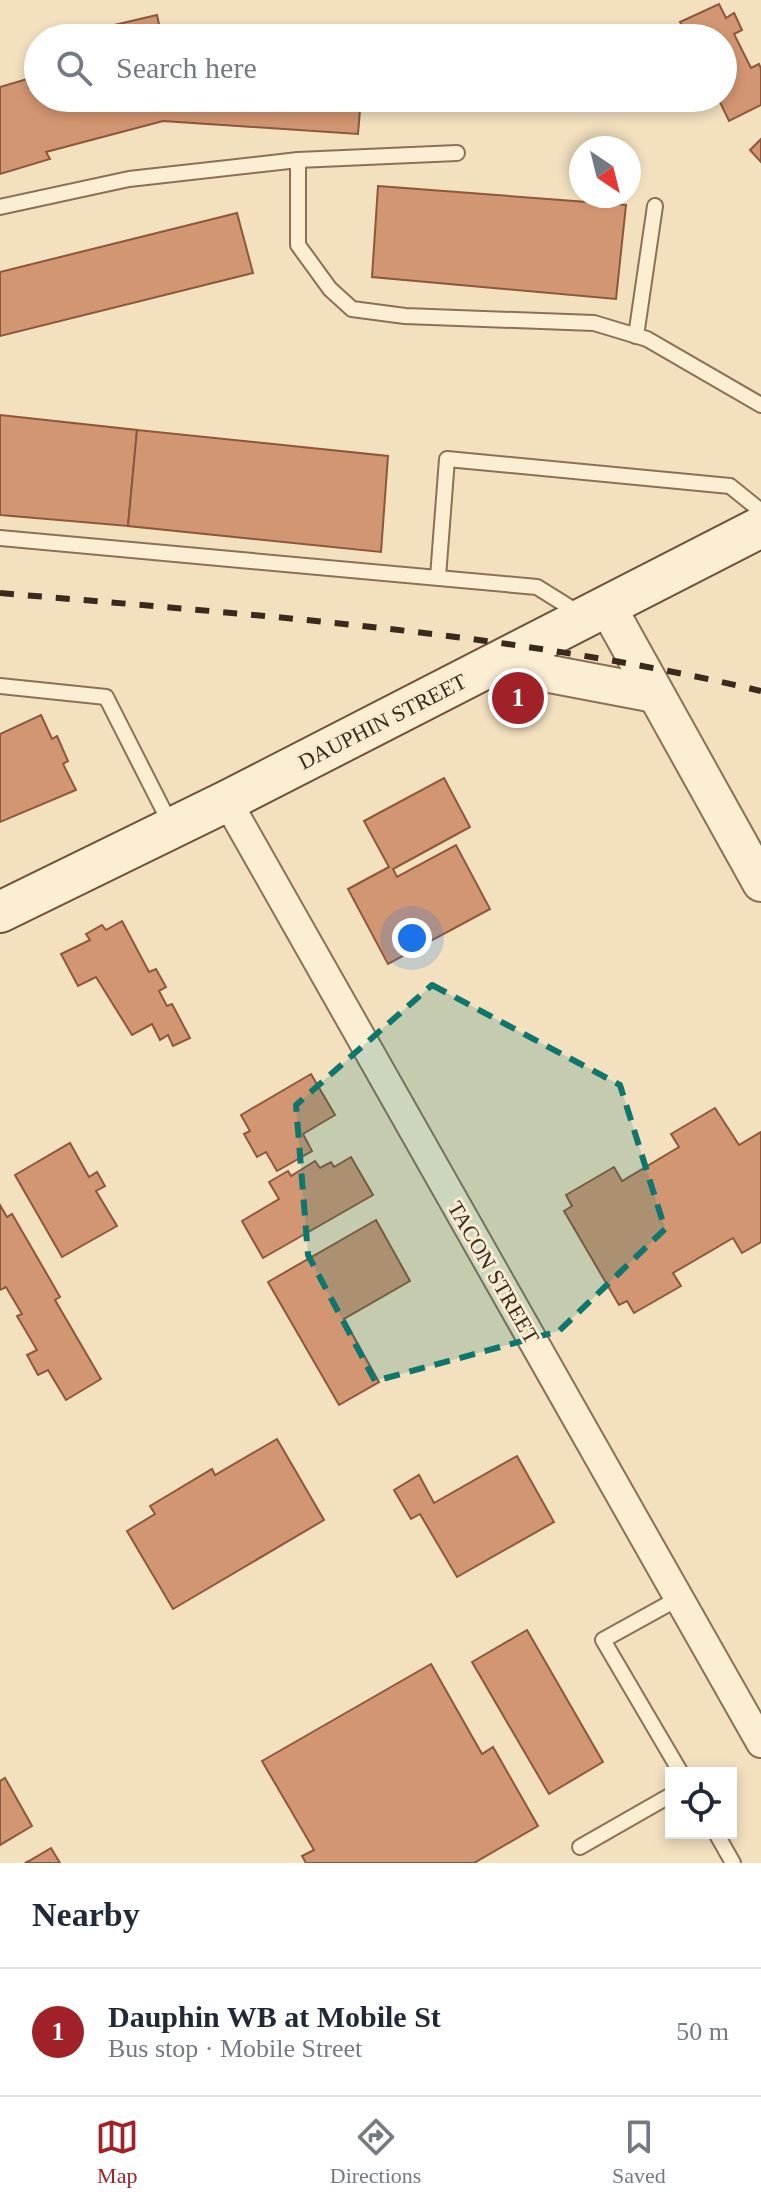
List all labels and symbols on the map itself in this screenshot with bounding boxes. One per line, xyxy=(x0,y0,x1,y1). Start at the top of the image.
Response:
north arrow xyxy=(569,136,641,208)
street label: DAUPHIN STREET xyxy=(294,668,471,775)
pin: 1 xyxy=(492,668,544,728)
your location xyxy=(392,918,432,958)
street label: TACON STREET xyxy=(443,1197,545,1348)

